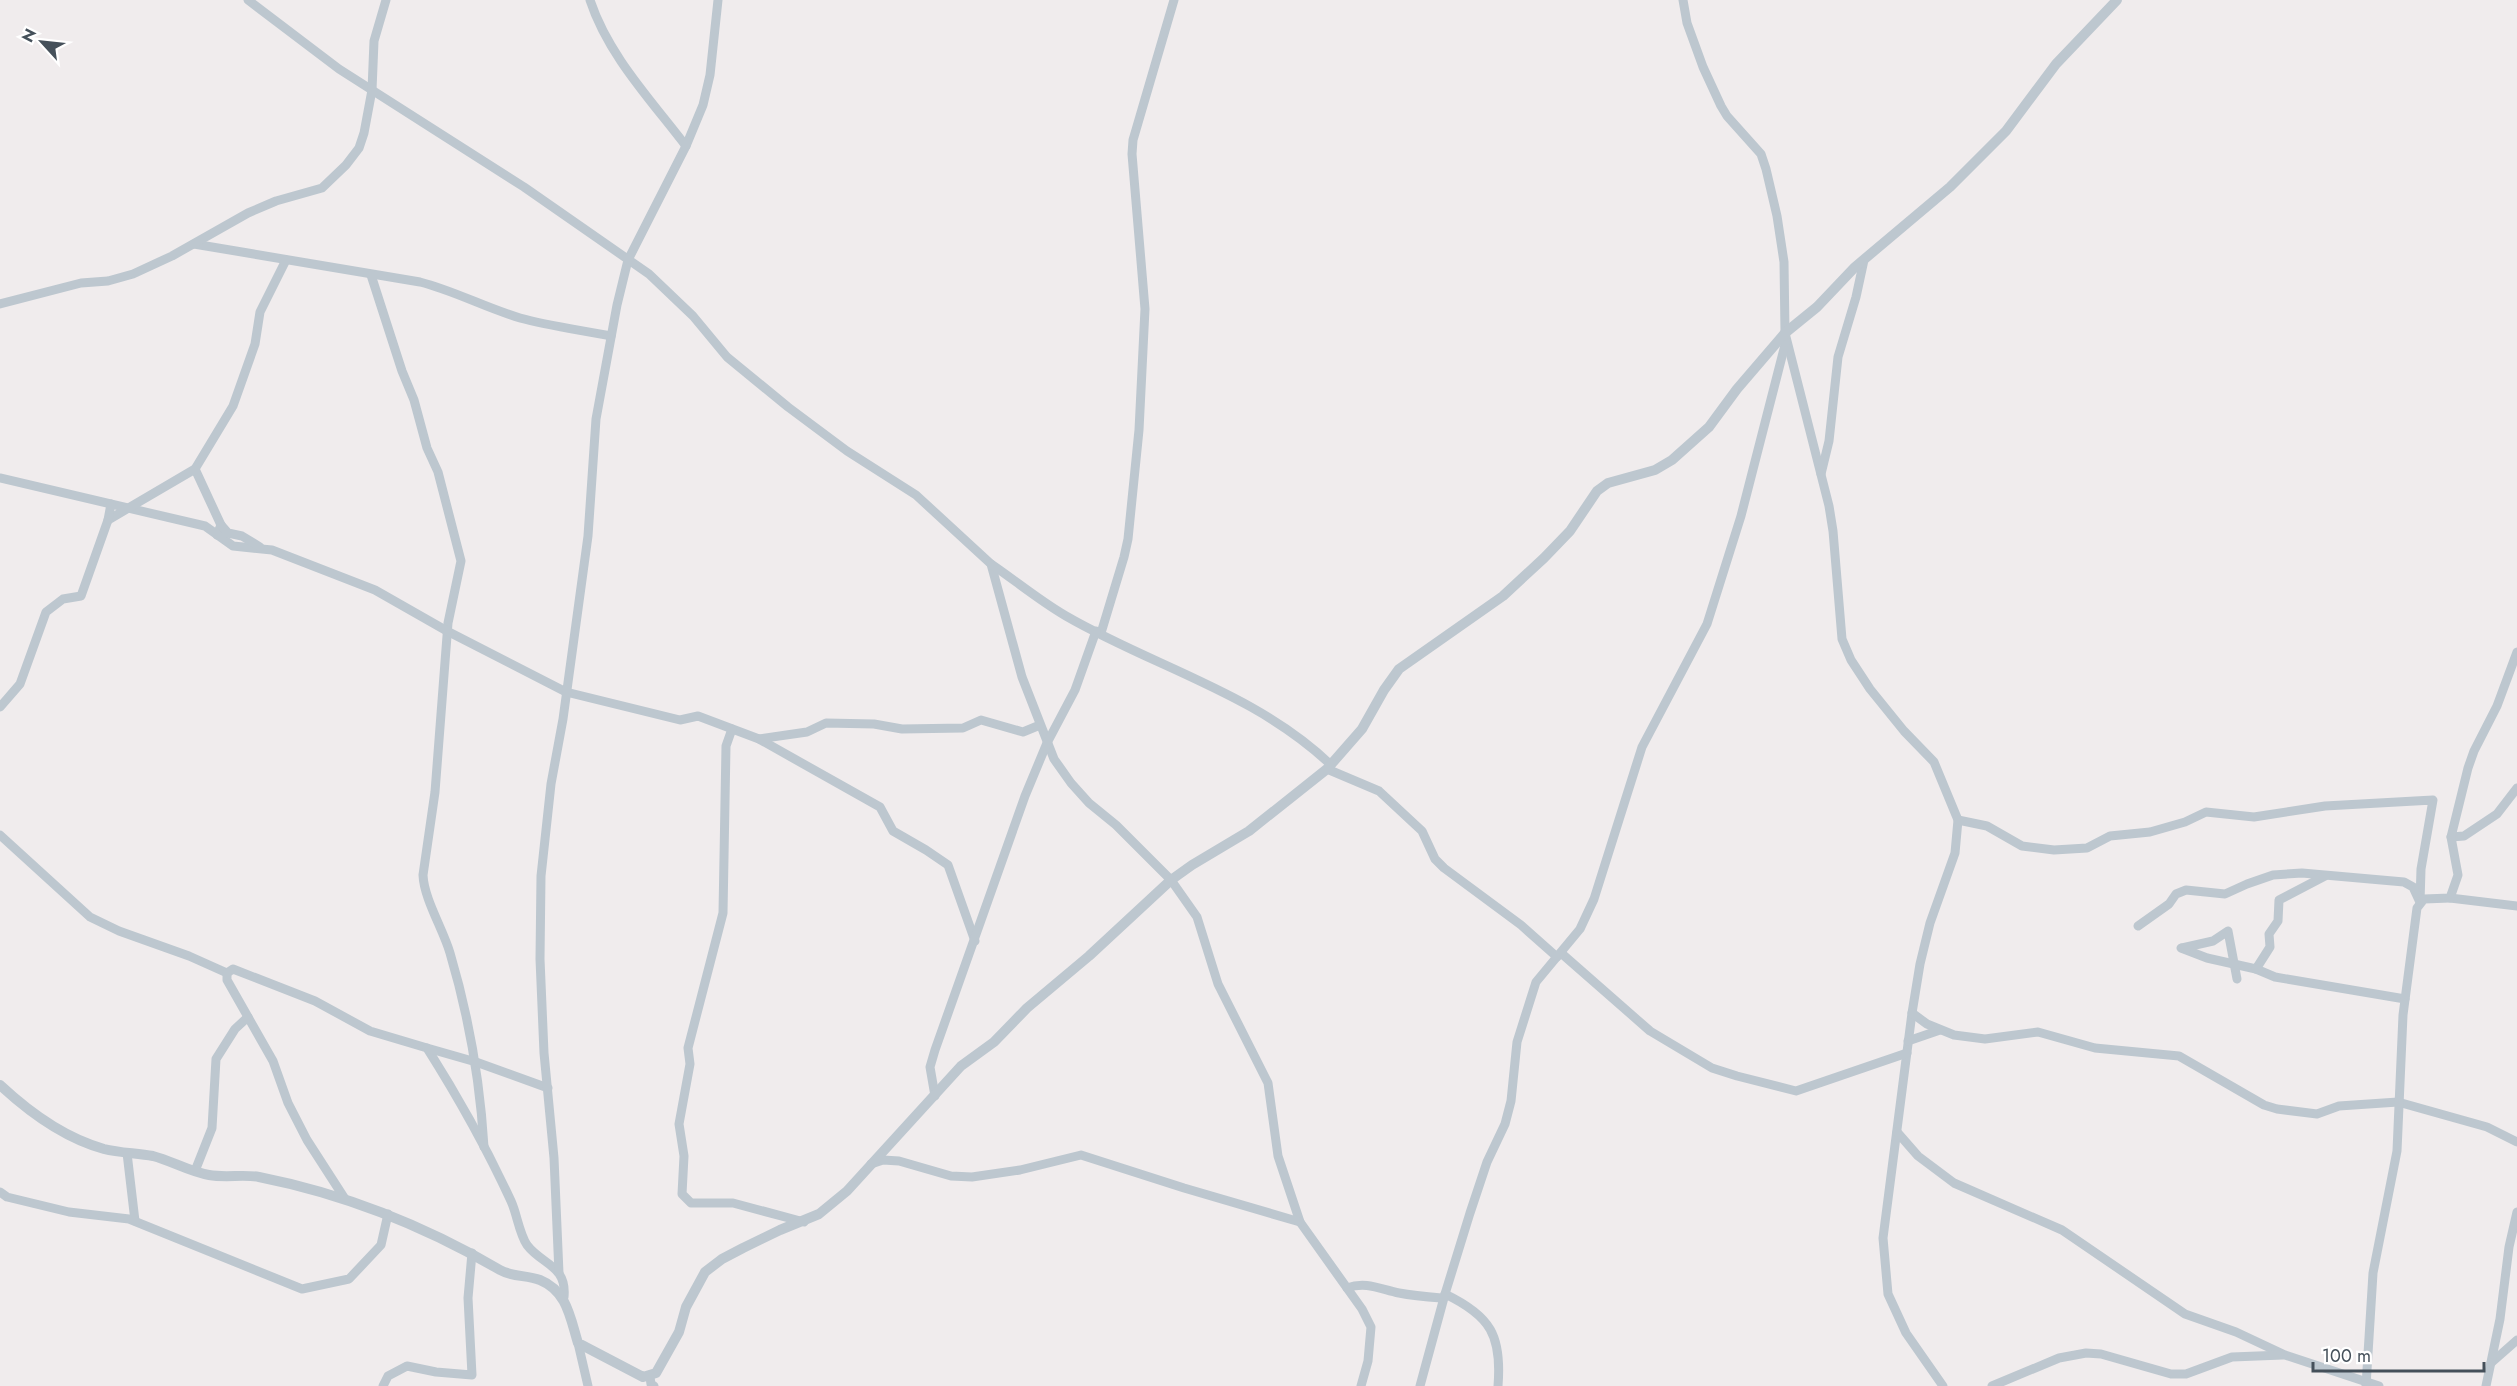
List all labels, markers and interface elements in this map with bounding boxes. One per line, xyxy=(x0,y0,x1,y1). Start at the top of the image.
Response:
north arrow xyxy=(12,12,72,72)
text: N xyxy=(16,25,42,46)
scale bar xyxy=(2313,1335,2484,1373)
text: 100 m xyxy=(2322,1343,2371,1369)

